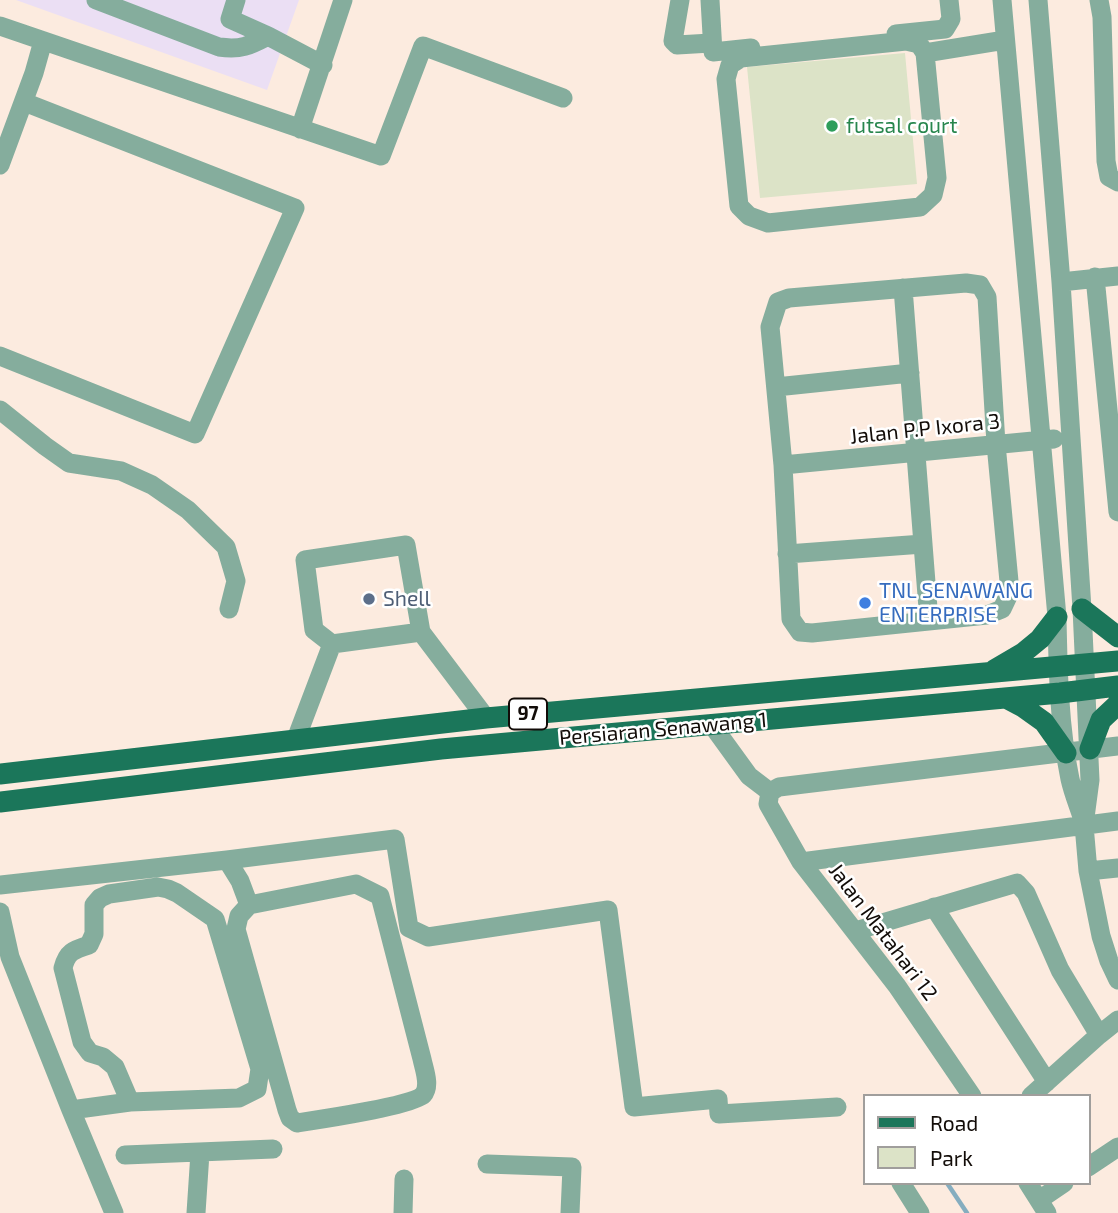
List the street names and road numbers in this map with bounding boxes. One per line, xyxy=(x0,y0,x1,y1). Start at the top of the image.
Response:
street label: Jalan P.P Ixora 3 xyxy=(849,409,1001,449)
road number: 97 xyxy=(509,698,547,730)
street label: Persiaran Senawang 1 xyxy=(558,707,768,751)
street label: Jalan Matahari 12 xyxy=(823,859,943,1005)

